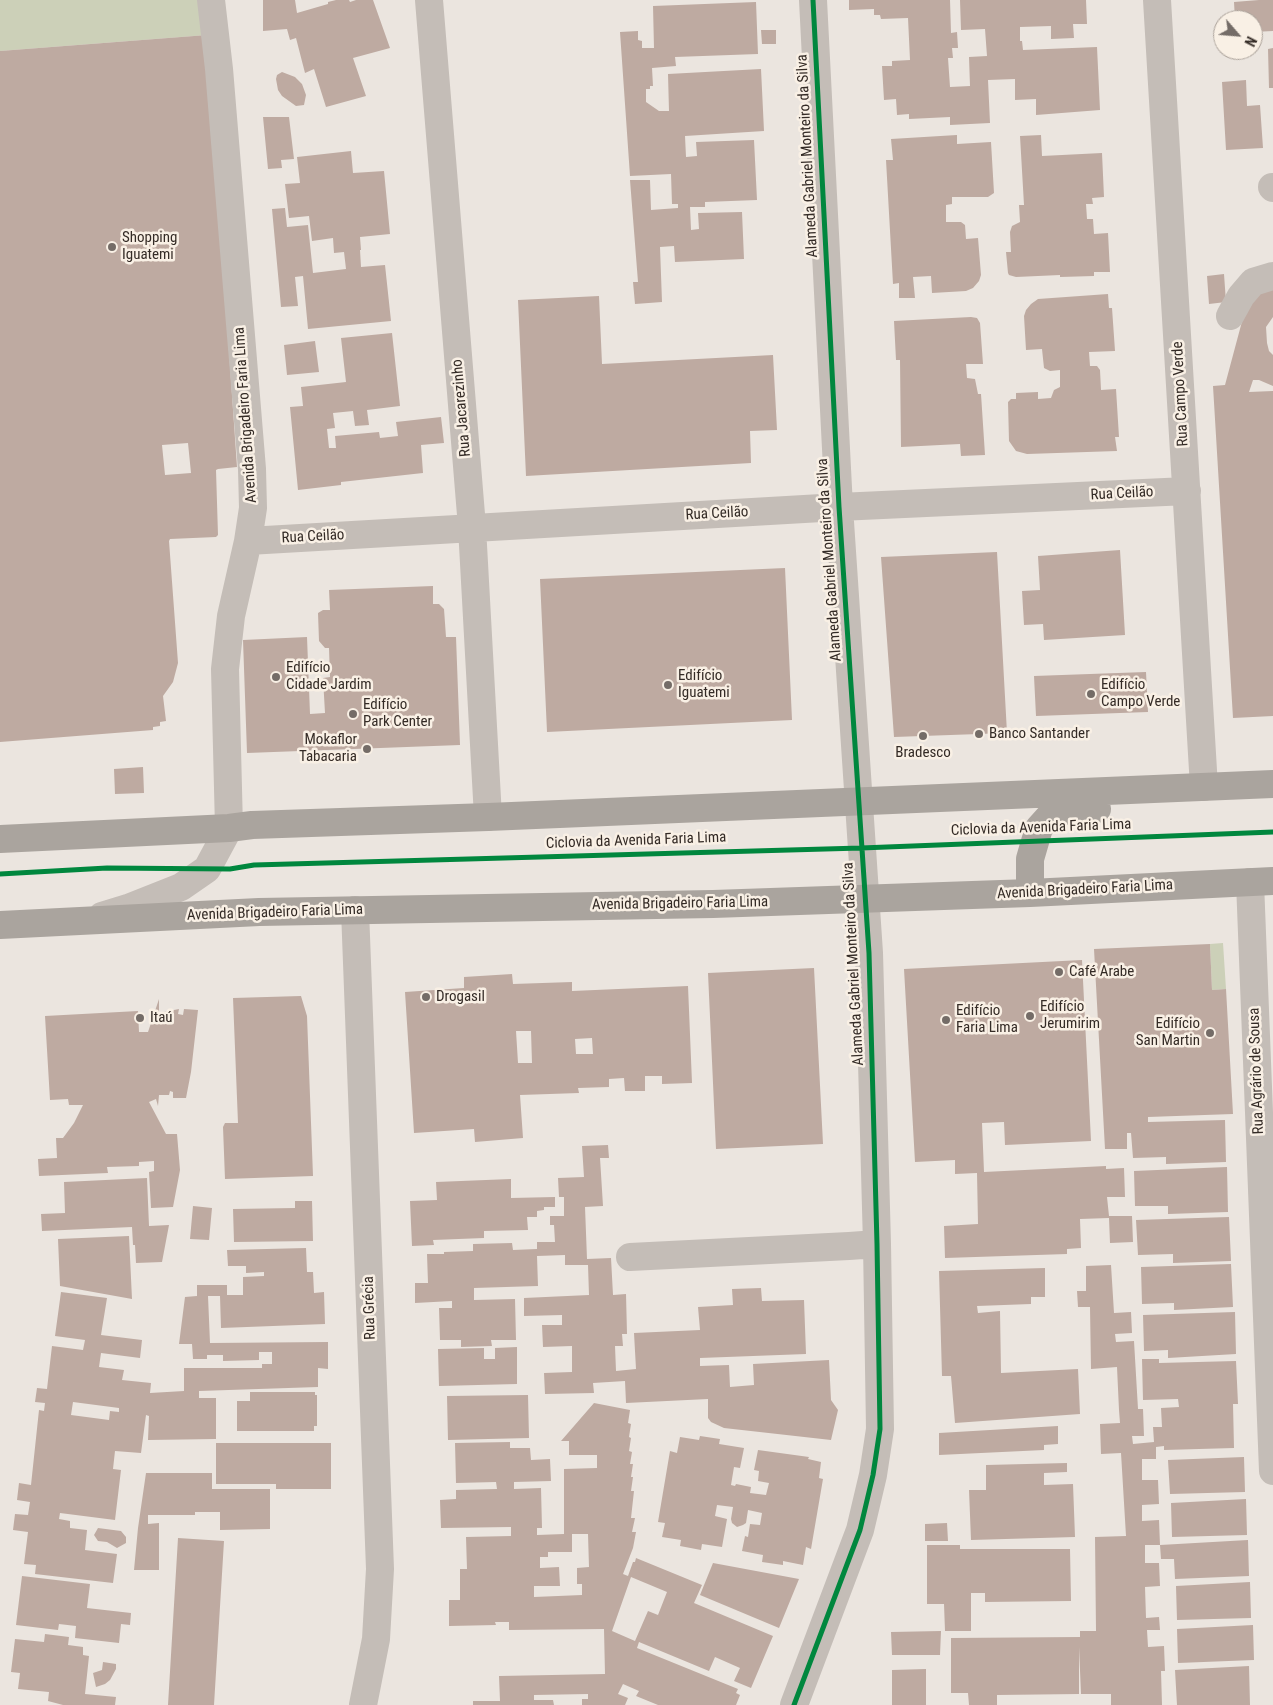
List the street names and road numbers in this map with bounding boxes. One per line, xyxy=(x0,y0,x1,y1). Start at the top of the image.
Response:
street label: Alameda Gabriel Monteiro da Silva xyxy=(794,54,822,258)
street label: Avenida Brigadeiro Faria Lima xyxy=(231,326,261,504)
street label: Rua Campo Verde xyxy=(1169,341,1193,447)
street label: Rua Jacarezinho xyxy=(449,358,475,458)
street label: Alameda Gabriel Monteiro da Silva xyxy=(814,458,846,662)
street label: Rua Ceilão xyxy=(1090,483,1154,505)
street label: Rua Ceilão xyxy=(685,503,749,525)
street label: Rua Ceilão xyxy=(281,526,345,548)
street label: Ciclovia da Avenida Faria Lima xyxy=(950,816,1132,840)
street label: Ciclovia da Avenida Faria Lima xyxy=(545,829,727,853)
street label: Alameda Gabriel Monteiro da Silva xyxy=(840,862,868,1066)
street label: Avenida Brigadeiro Faria Lima xyxy=(996,876,1174,904)
street label: Avenida Brigadeiro Faria Lima xyxy=(592,893,768,915)
street label: Avenida Brigadeiro Faria Lima xyxy=(187,901,363,925)
street label: Rua Agrário de Sousa xyxy=(1246,1007,1268,1135)
street label: Rua Grécia xyxy=(360,1276,380,1340)

